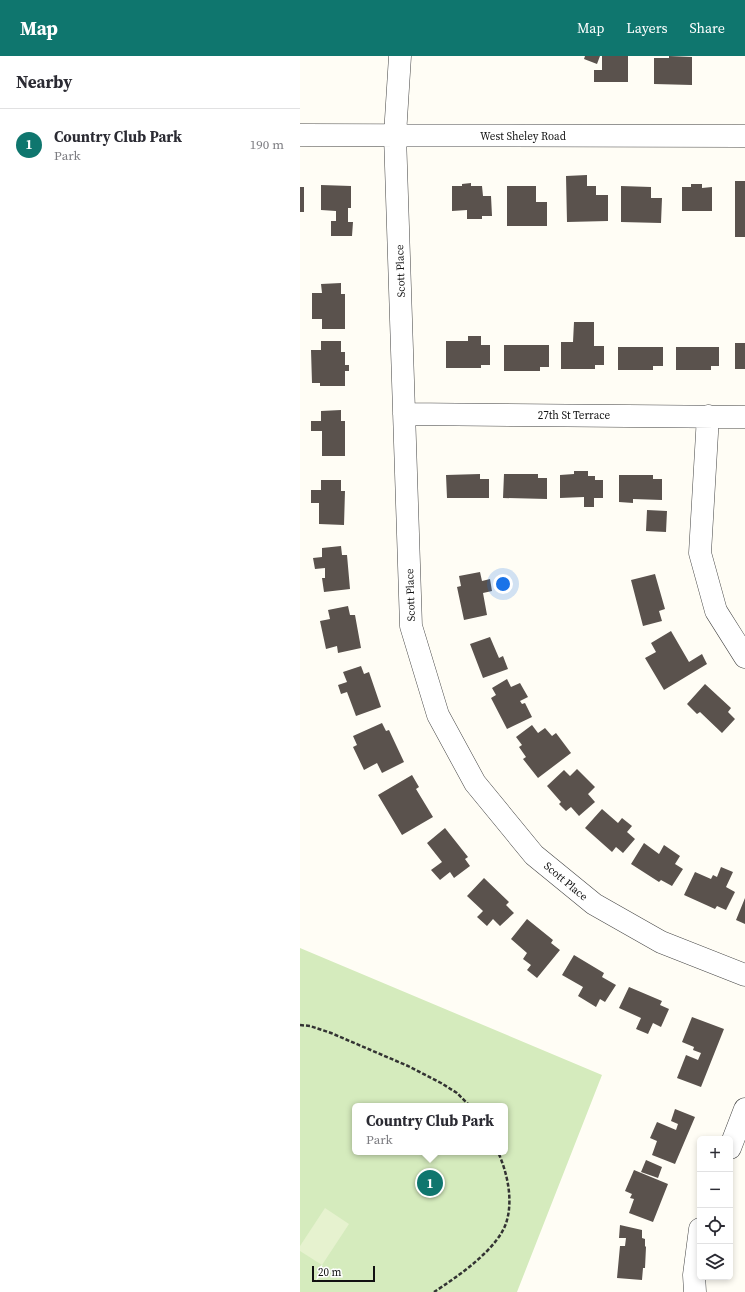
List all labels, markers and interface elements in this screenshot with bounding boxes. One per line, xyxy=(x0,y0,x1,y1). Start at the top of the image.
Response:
text: Map xyxy=(20,15,58,41)
text: Map xyxy=(577,18,604,38)
text: Layers xyxy=(626,18,668,38)
text: Share xyxy=(690,18,725,38)
text: Nearby xyxy=(16,70,72,94)
text: Country Club Park xyxy=(54,126,182,147)
street label: West Sheley Road xyxy=(480,129,567,144)
text: 1 xyxy=(25,136,33,153)
text: 190 m xyxy=(250,136,284,153)
text: Park xyxy=(54,147,81,164)
street label: Scott Place xyxy=(392,244,409,298)
street label: 27th St Terrace xyxy=(538,408,611,423)
street label: Scott Place xyxy=(402,568,419,622)
your location xyxy=(493,574,513,594)
street label: Scott Place xyxy=(541,859,591,904)
popup xyxy=(352,1103,508,1155)
text: Country Club Park xyxy=(366,1110,494,1131)
text: Park xyxy=(366,1131,393,1148)
map controls xyxy=(697,1136,733,1280)
button: + xyxy=(697,1136,733,1172)
pin: 1 xyxy=(417,1168,443,1198)
button: − xyxy=(697,1172,733,1208)
button: locate xyxy=(697,1208,733,1244)
button: layers xyxy=(697,1244,733,1280)
scale bar xyxy=(312,1264,375,1283)
text: 20 m xyxy=(318,1265,341,1280)

